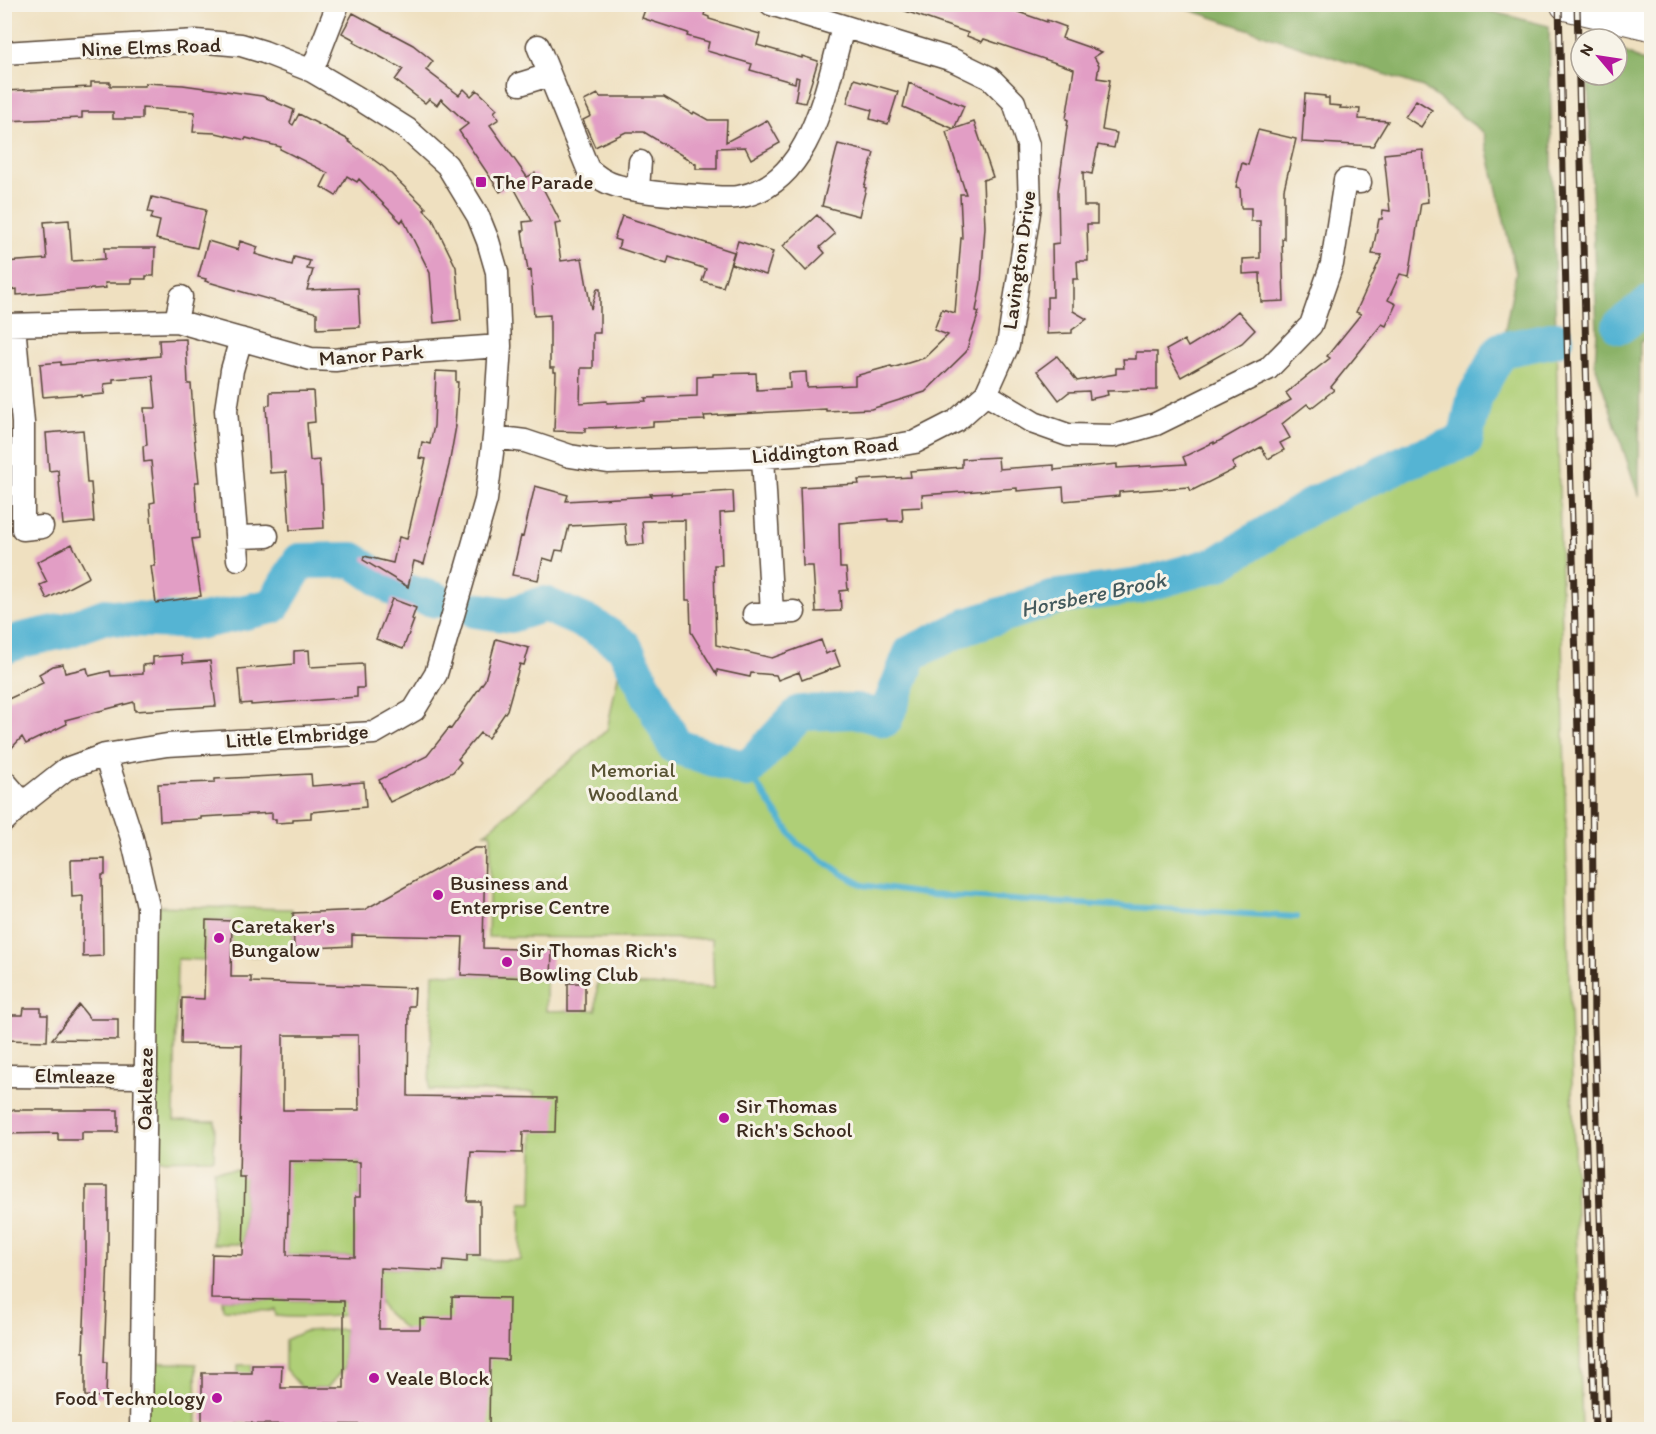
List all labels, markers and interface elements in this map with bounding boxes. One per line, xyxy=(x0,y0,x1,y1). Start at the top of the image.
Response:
north arrow xyxy=(1569,27,1629,87)
street label: Nine Elms Road xyxy=(80,32,222,61)
text: N xyxy=(1575,41,1597,59)
place label: The Parade xyxy=(493,169,593,194)
marker: The Parade xyxy=(474,175,488,189)
street label: Lavington Drive xyxy=(996,189,1041,331)
street label: Manor Park xyxy=(318,338,424,371)
street label: Liddington Road xyxy=(751,431,900,468)
water label: Horsbere Brook xyxy=(1018,566,1170,623)
street label: Little Elmbridge xyxy=(225,718,369,753)
park label: Memorial Woodland xyxy=(588,757,679,806)
place label: Business and Enterprise Centre xyxy=(450,870,610,919)
marker: Business and Enterprise Centre xyxy=(431,888,445,902)
place label: Caretaker's Bungalow xyxy=(231,913,335,962)
marker: Caretaker's Bungalow xyxy=(212,931,226,945)
place label: Sir Thomas Rich's Bowling Club xyxy=(519,937,677,986)
marker: Sir Thomas Rich's Bowling Club xyxy=(500,955,514,969)
street label: Oakleaze xyxy=(131,1047,158,1131)
street label: Elmleaze xyxy=(34,1062,116,1089)
place label: Sir Thomas Rich's School xyxy=(736,1093,853,1142)
marker: Sir Thomas Rich's School xyxy=(717,1111,731,1125)
place label: Veale Block xyxy=(386,1365,489,1390)
marker: Veale Block xyxy=(367,1371,381,1385)
place label: Food Technology xyxy=(55,1385,205,1410)
marker: Food Technology xyxy=(210,1391,224,1405)

